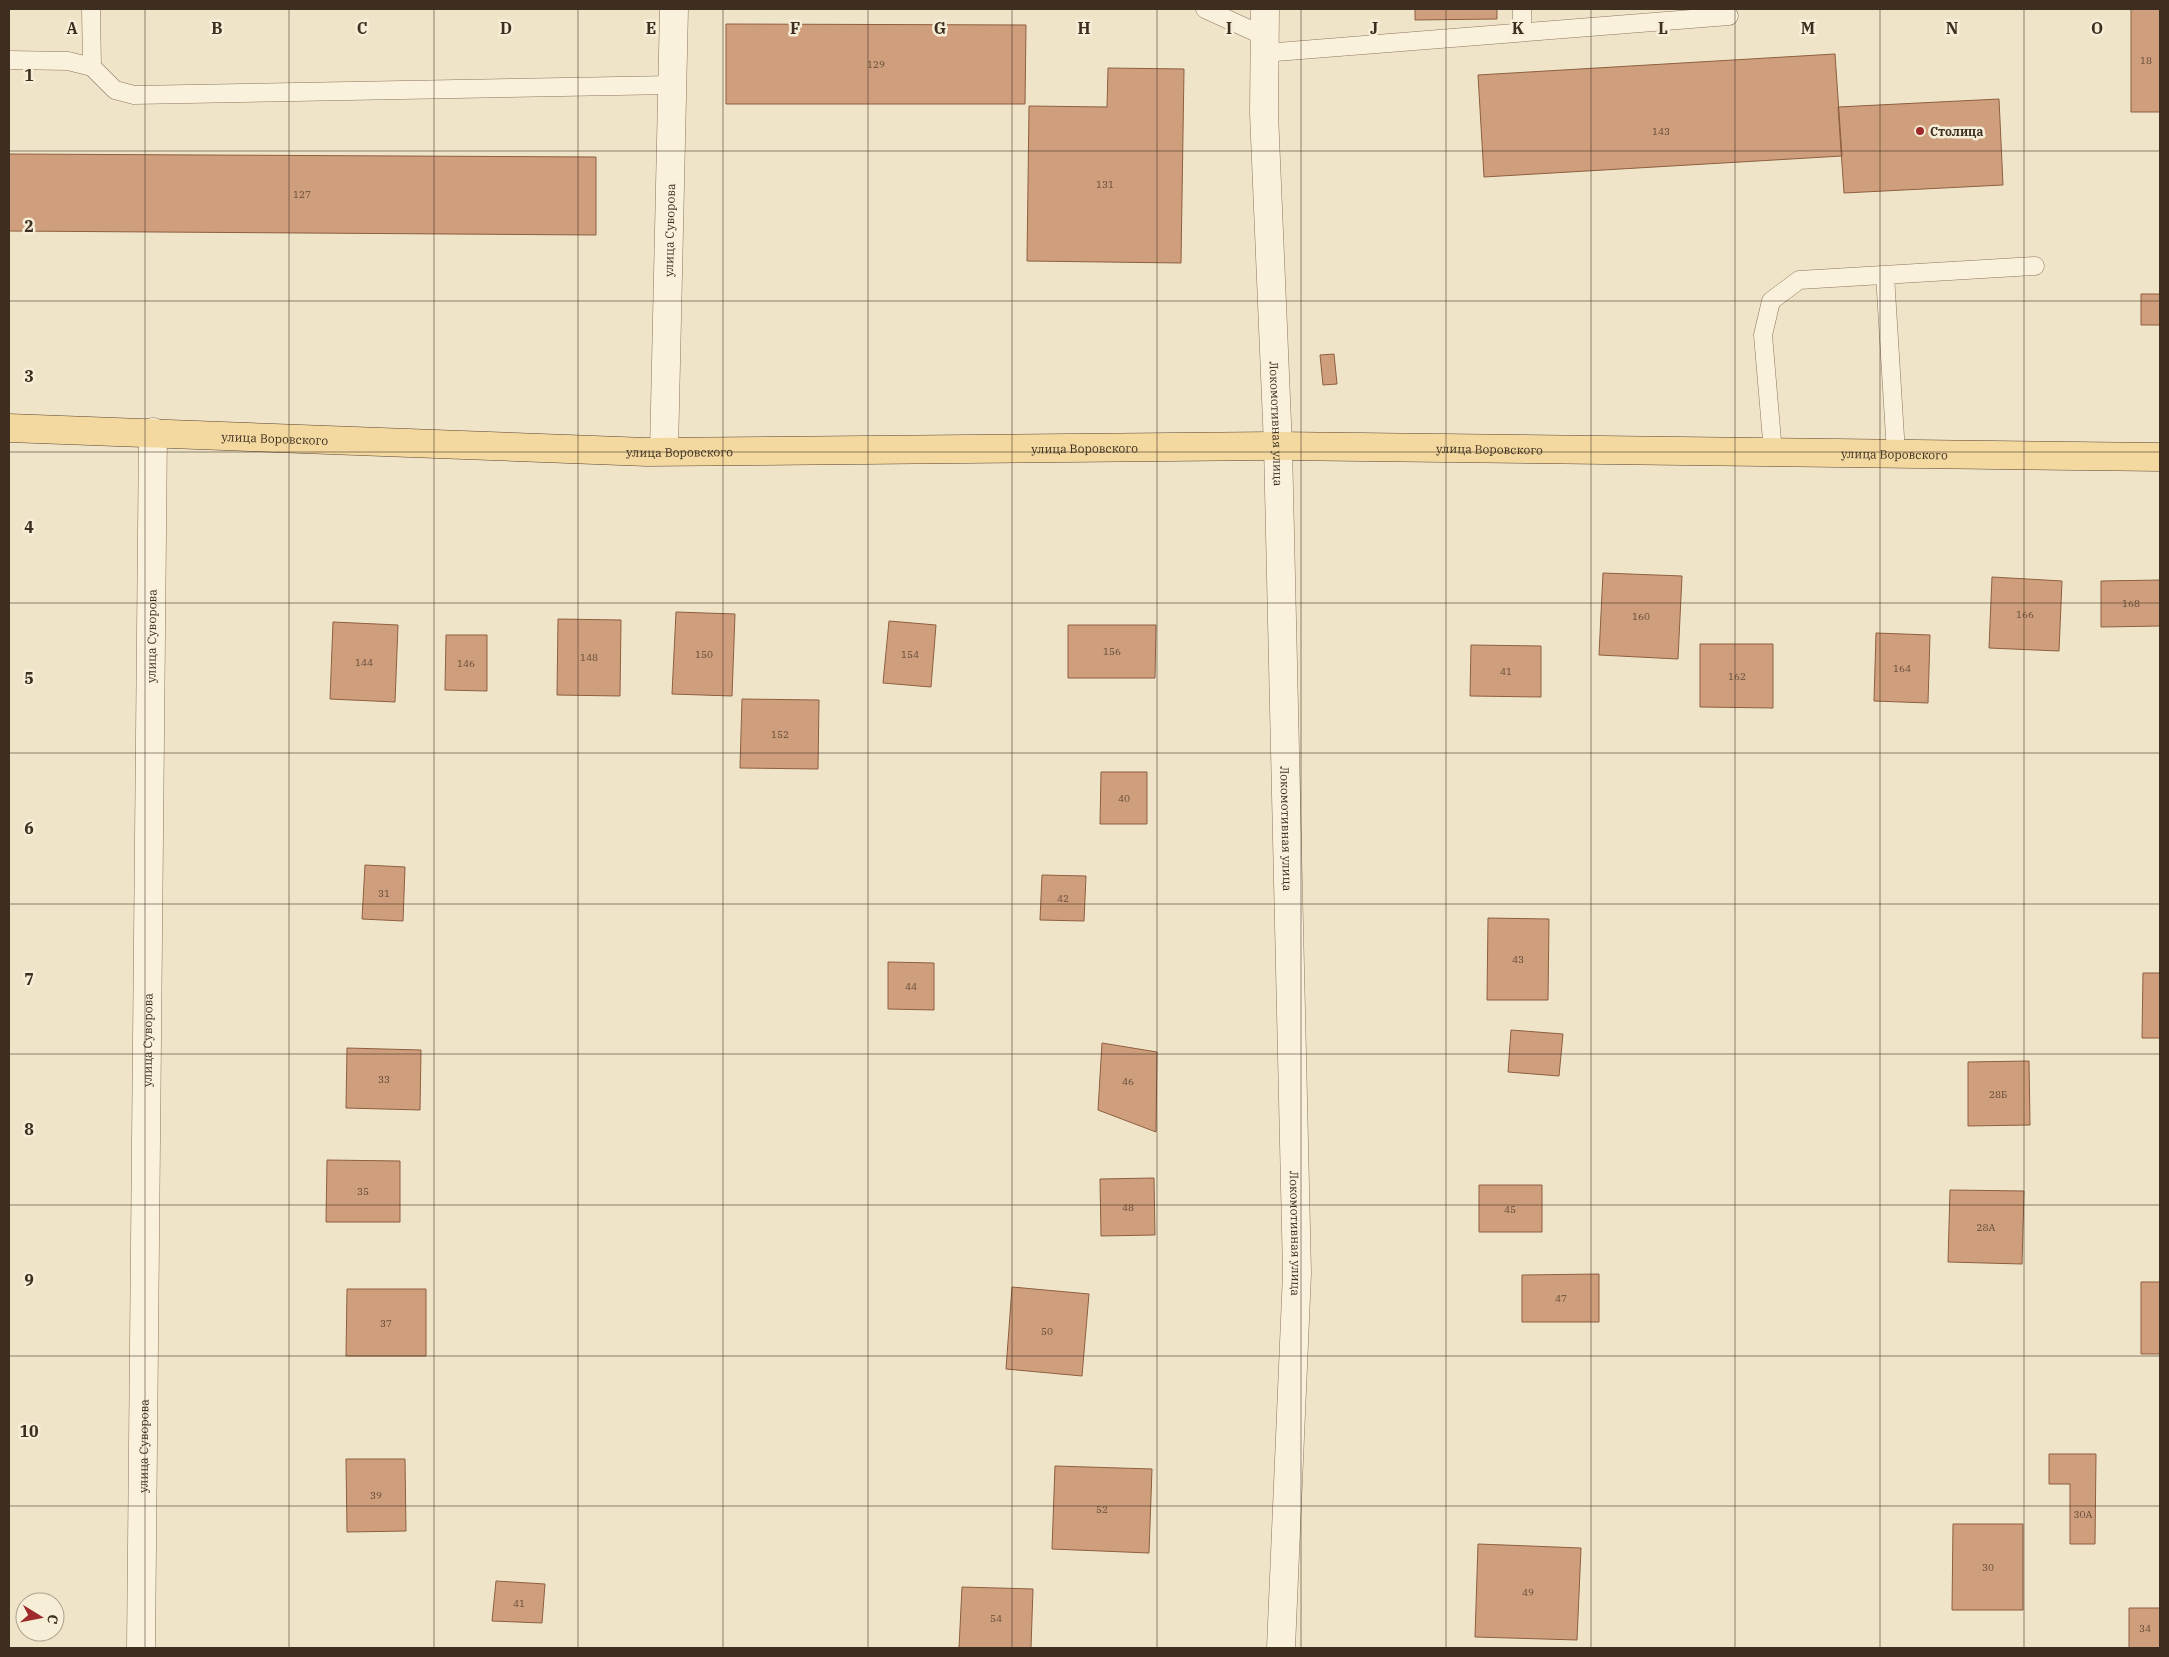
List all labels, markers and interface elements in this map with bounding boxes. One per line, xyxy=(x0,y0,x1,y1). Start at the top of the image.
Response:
text: A xyxy=(66,18,78,38)
text: B xyxy=(211,18,223,38)
text: C xyxy=(357,18,367,38)
text: D xyxy=(500,18,512,38)
text: E xyxy=(646,18,656,38)
text: F xyxy=(790,18,800,38)
text: G xyxy=(934,18,946,38)
text: H xyxy=(1078,18,1091,38)
text: I xyxy=(1226,18,1232,38)
text: J xyxy=(1370,18,1378,38)
text: K xyxy=(1512,18,1525,38)
text: L xyxy=(1658,18,1668,38)
text: M xyxy=(1801,18,1815,38)
text: N xyxy=(1946,18,1958,38)
text: O xyxy=(2091,18,2103,38)
house number: 18 xyxy=(2140,54,2152,67)
house number: 129 xyxy=(867,58,885,71)
text: 1 xyxy=(24,65,34,85)
place label: Столица xyxy=(1930,124,1983,139)
house number: 143 xyxy=(1652,125,1670,138)
marker: Столица xyxy=(1914,125,1926,137)
house number: 131 xyxy=(1096,178,1114,191)
street label: улица Суворова xyxy=(660,183,678,277)
house number: 127 xyxy=(293,188,311,201)
text: 2 xyxy=(24,216,34,236)
street label: Локомотивная улица xyxy=(1267,361,1286,487)
text: 3 xyxy=(24,366,34,386)
street label: улица Воровского xyxy=(221,428,329,448)
street label: улица Воровского xyxy=(1031,440,1138,456)
street label: улица Воровского xyxy=(1436,440,1543,457)
street label: улица Воровского xyxy=(626,444,733,460)
street label: улица Воровского xyxy=(1841,446,1948,462)
text: 4 xyxy=(24,517,34,537)
street label: улица Суворова xyxy=(143,589,159,683)
house number: 168 xyxy=(2122,597,2140,610)
house number: 166 xyxy=(2016,608,2034,621)
house number: 160 xyxy=(1632,610,1650,623)
house number: 156 xyxy=(1103,645,1121,658)
house number: 150 xyxy=(695,648,713,661)
house number: 154 xyxy=(901,648,919,661)
house number: 148 xyxy=(580,651,598,664)
house number: 144 xyxy=(355,656,373,669)
house number: 146 xyxy=(457,657,475,670)
house number: 164 xyxy=(1893,662,1911,675)
house number: 41 xyxy=(1500,665,1512,678)
text: 5 xyxy=(24,668,34,688)
house number: 162 xyxy=(1728,670,1746,683)
house number: 152 xyxy=(771,728,789,741)
street label: Локомотивная улица xyxy=(1278,766,1296,892)
house number: 40 xyxy=(1118,792,1130,805)
text: 6 xyxy=(24,818,34,838)
house number: 31 xyxy=(378,887,390,900)
house number: 42 xyxy=(1057,892,1069,905)
house number: 43 xyxy=(1512,953,1524,966)
text: 7 xyxy=(24,969,34,989)
house number: 44 xyxy=(905,980,917,993)
street label: улица Суворова xyxy=(139,993,155,1087)
house number: 33 xyxy=(378,1073,390,1086)
house number: 46 xyxy=(1122,1075,1134,1088)
house number: 28Б xyxy=(1989,1088,2007,1101)
text: 8 xyxy=(24,1119,34,1139)
street label: Локомотивная улица xyxy=(1287,1171,1305,1297)
house number: 35 xyxy=(357,1185,369,1198)
house number: 48 xyxy=(1122,1201,1134,1214)
house number: 45 xyxy=(1504,1203,1516,1216)
house number: 28А xyxy=(1977,1221,1996,1234)
text: 9 xyxy=(24,1270,34,1290)
house number: 47 xyxy=(1555,1292,1567,1305)
house number: 37 xyxy=(380,1317,392,1330)
house number: 50 xyxy=(1041,1325,1053,1338)
street label: улица Суворова xyxy=(135,1399,151,1493)
text: 10 xyxy=(19,1421,39,1441)
house number: 39 xyxy=(370,1489,382,1502)
house number: 52 xyxy=(1096,1503,1108,1516)
house number: 30А xyxy=(2074,1508,2093,1521)
house number: 30 xyxy=(1982,1561,1994,1574)
house number: 49 xyxy=(1522,1586,1534,1599)
north arrow xyxy=(15,1592,65,1642)
house number: 41 xyxy=(513,1597,525,1610)
house number: 54 xyxy=(990,1612,1002,1625)
text: С xyxy=(43,1613,62,1625)
house number: 34 xyxy=(2139,1622,2151,1635)

